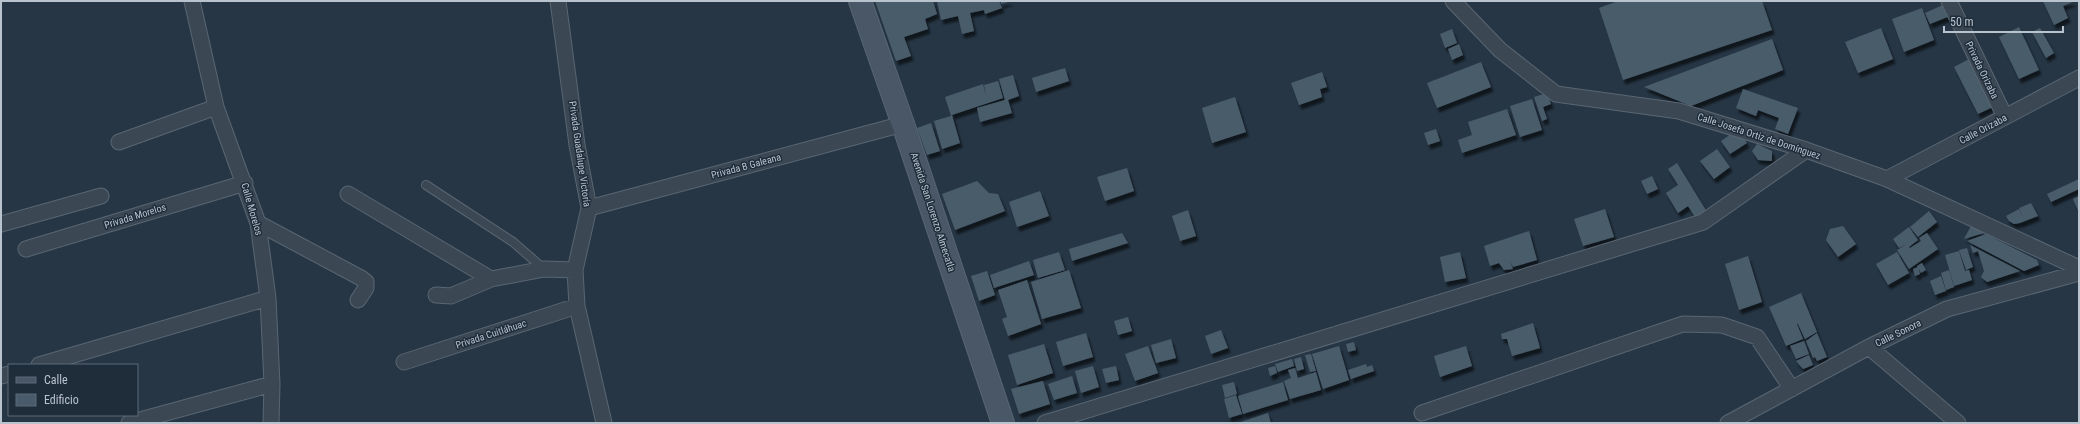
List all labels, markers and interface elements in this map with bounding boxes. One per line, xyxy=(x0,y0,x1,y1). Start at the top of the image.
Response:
scale bar xyxy=(1944,8,2063,34)
text: 50 m xyxy=(1950,15,1974,29)
street label: Privada Orizaba xyxy=(1963,40,2001,101)
street label: Privada Guadalupe Victoria xyxy=(567,100,593,208)
street label: Calle Josefa Ortiz de Domínguez xyxy=(1696,111,1822,161)
street label: Calle Orizaba xyxy=(1957,112,2009,146)
street label: Privada B Galeana xyxy=(710,151,782,181)
street label: Avenida San Lorenzo Almecatla xyxy=(909,151,958,273)
street label: Calle Morelos xyxy=(239,181,265,237)
street label: Privada Morelos xyxy=(103,201,168,231)
street label: Privada Cuitláhuac xyxy=(454,317,528,351)
street label: Calle Sonora xyxy=(1873,317,1923,349)
legend xyxy=(8,364,138,416)
text: Calle xyxy=(44,373,68,387)
text: Edificio xyxy=(44,393,79,407)

